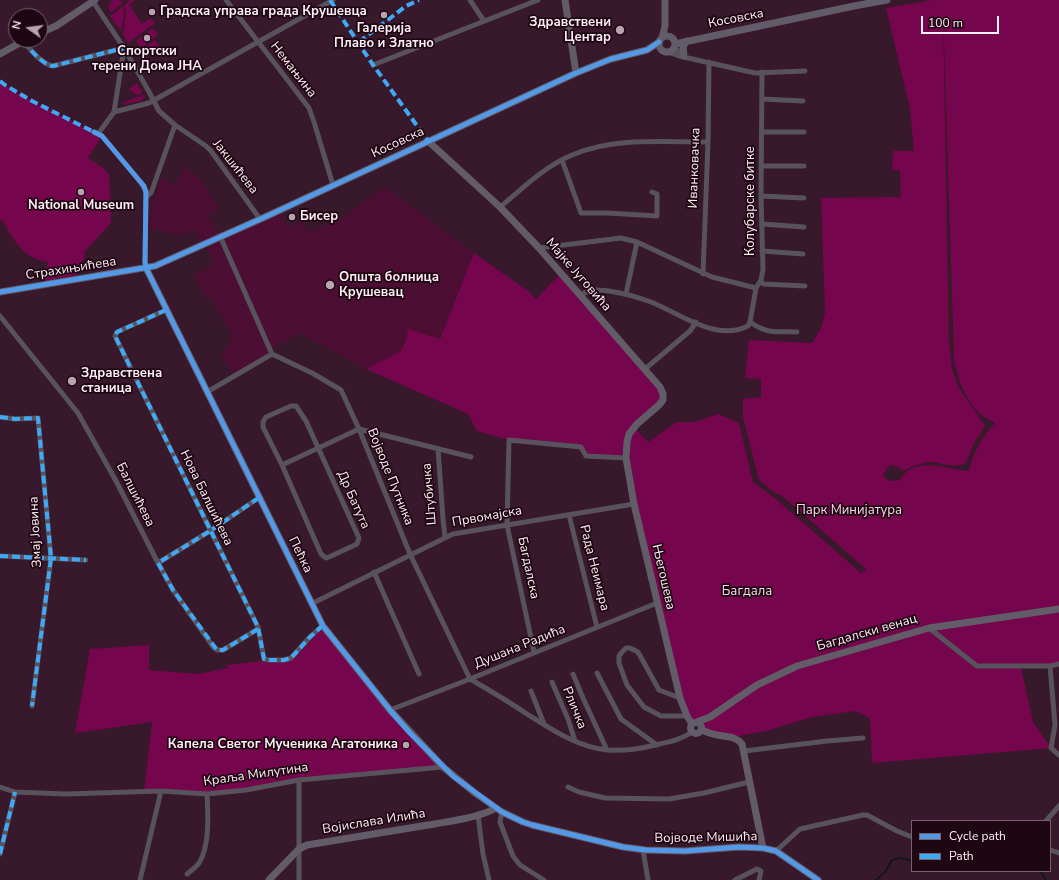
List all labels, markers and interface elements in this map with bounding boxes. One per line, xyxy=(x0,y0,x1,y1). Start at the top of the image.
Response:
place label: Градска управа града Крушевца xyxy=(160,4,367,20)
street label: Косовска xyxy=(707,6,765,32)
marker: Градска управа града Крушевца xyxy=(147,7,157,17)
north arrow xyxy=(8,8,48,48)
scale bar xyxy=(923,8,1001,34)
marker: Галерија Плаво и Златно xyxy=(379,10,389,20)
place label: Здравствени Центар xyxy=(529,15,611,46)
text: 100 m xyxy=(928,15,963,31)
text: N xyxy=(9,19,25,31)
place label: Галерија Плаво и Златно xyxy=(334,21,434,52)
marker: Здравствени Центар xyxy=(614,24,626,36)
marker: Спортски терени Дома ЈНА xyxy=(142,33,152,43)
street label: Немањина xyxy=(266,39,320,101)
place label: Спортски терени Дома ЈНА xyxy=(92,44,202,75)
street label: Косовска xyxy=(369,124,427,162)
street label: Иванковачка xyxy=(686,127,704,209)
street label: Јакшићева xyxy=(209,137,261,197)
street label: Колубарске битке xyxy=(743,146,759,256)
marker: National Museum xyxy=(76,187,86,197)
place label: National Museum xyxy=(28,198,134,214)
place label: Бисер xyxy=(300,209,338,225)
marker: Бисер xyxy=(287,212,297,222)
street label: Мајке Југовића xyxy=(542,235,614,315)
street label: Страхињићева xyxy=(25,254,117,284)
place label: Општа болница Крушевац xyxy=(339,270,439,301)
marker: Општа болница Крушевац xyxy=(324,279,336,291)
place label: Здравствена станица xyxy=(81,366,162,397)
marker: Здравствена станица xyxy=(66,375,78,387)
street label: Војводе Путника xyxy=(363,426,417,528)
street label: Нова Балшићева xyxy=(176,448,236,548)
street label: Балшићева xyxy=(112,460,158,530)
street label: Штубичка xyxy=(420,462,440,526)
street label: Др Батута xyxy=(333,468,373,532)
street label: Змај Јовина xyxy=(26,496,46,568)
street label: Првомајска xyxy=(451,503,523,531)
park label: Парк Минијатура xyxy=(796,503,902,519)
street label: Рада Неимара xyxy=(576,523,612,613)
street label: Пећка xyxy=(285,534,315,576)
street label: Багдалска xyxy=(514,535,542,601)
street label: Његошева xyxy=(648,543,678,611)
park label: Багдала xyxy=(722,584,772,600)
street label: Багдалски венац xyxy=(815,611,919,655)
street label: Душана Радића xyxy=(472,622,568,672)
street label: Рличка xyxy=(558,685,590,731)
place label: Капела Светог Мученика Агатоника xyxy=(168,737,398,753)
marker: Капела Светог Мученика Агатоника xyxy=(401,740,411,750)
street label: Краља Милутина xyxy=(203,760,309,790)
street label: Војислава Илића xyxy=(321,806,427,838)
legend xyxy=(911,820,1051,872)
text: Cycle path xyxy=(949,828,1006,844)
street label: Војводе Мишића xyxy=(654,829,758,847)
text: Path xyxy=(949,848,974,864)

